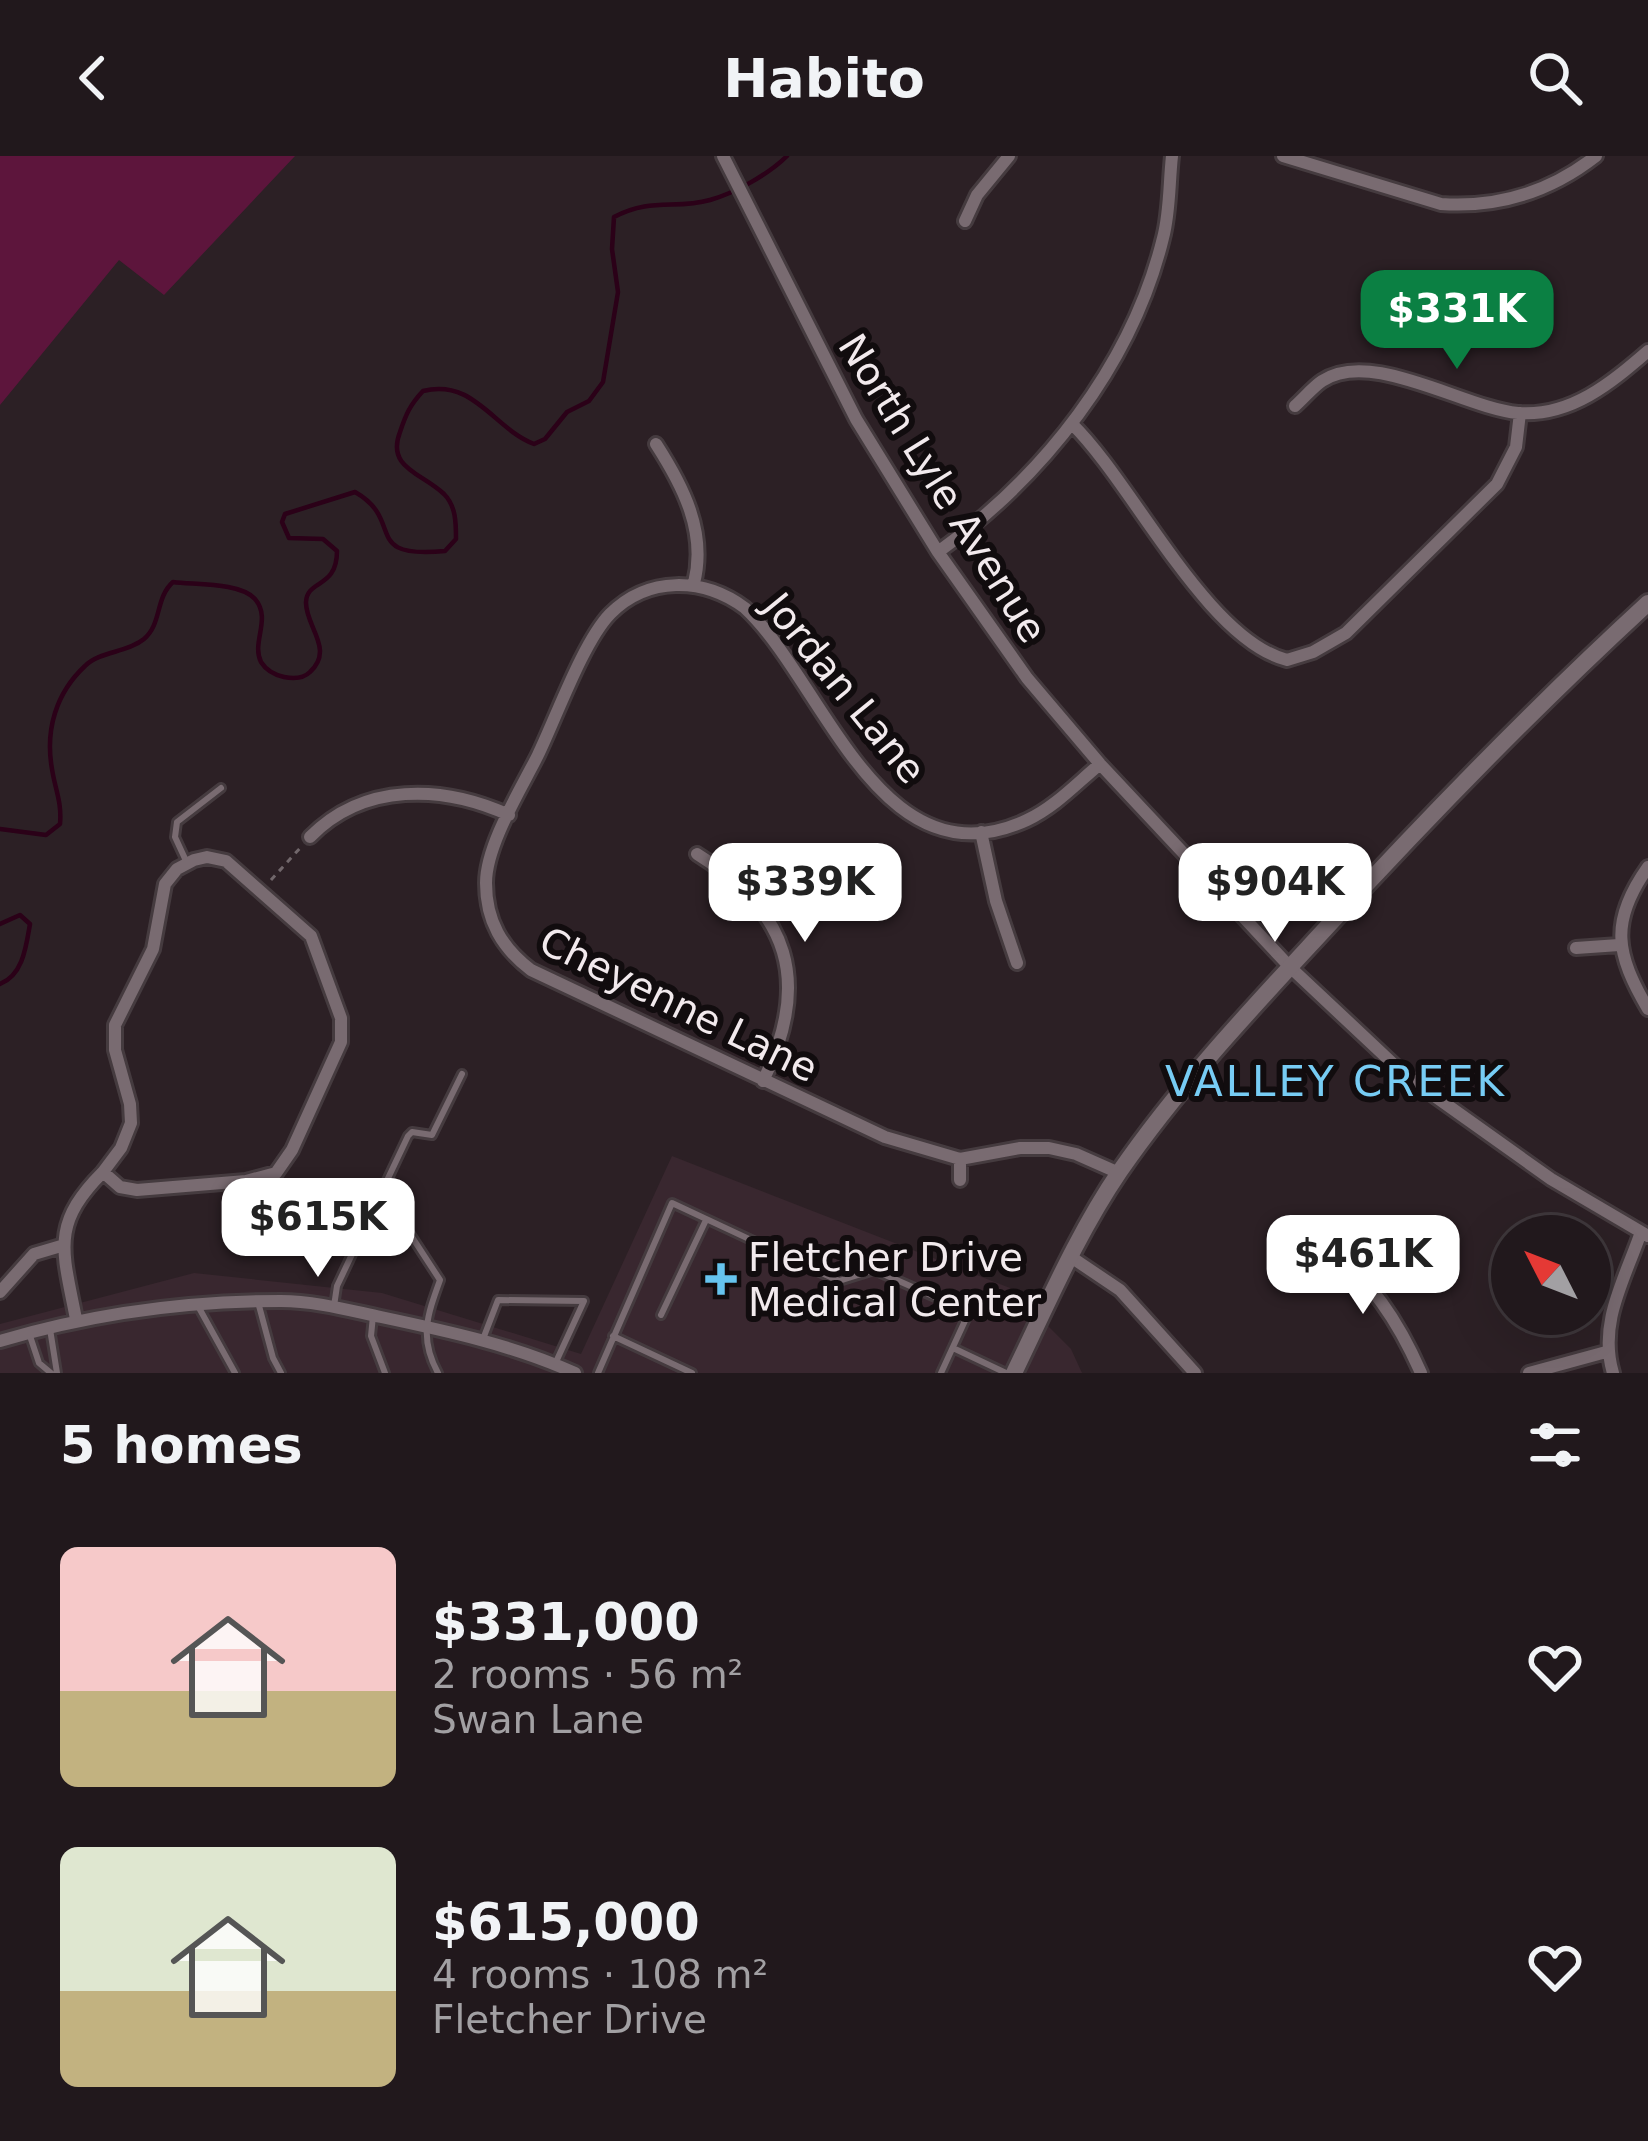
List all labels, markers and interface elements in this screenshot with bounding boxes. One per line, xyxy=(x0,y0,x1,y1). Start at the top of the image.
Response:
icon: back xyxy=(60,45,126,111)
icon: search xyxy=(1522,45,1588,111)
text: Habito xyxy=(723,47,925,110)
pin: $331K xyxy=(1373,270,1541,372)
text: $331K xyxy=(1388,286,1526,331)
street label: North Lyle Avenue xyxy=(829,326,1056,651)
street label: Jordan Lane xyxy=(753,582,935,792)
pin: $339K xyxy=(721,843,889,945)
pin: $904K xyxy=(1191,843,1359,945)
text: $339K xyxy=(736,859,874,904)
text: $904K xyxy=(1206,859,1344,904)
street label: Cheyenne Lane xyxy=(533,918,825,1091)
district label: VALLEY CREEK xyxy=(1165,1057,1507,1106)
pin: $615K xyxy=(234,1178,402,1280)
text: $615K xyxy=(249,1194,387,1239)
pin: $461K xyxy=(1279,1215,1447,1317)
north arrow xyxy=(1491,1215,1611,1335)
map controls xyxy=(1491,1215,1611,1335)
text: $461K xyxy=(1294,1231,1432,1276)
place label: Fletcher Drive Medical Center xyxy=(748,1235,1042,1325)
marker: Fletcher Drive Medical Center xyxy=(705,1263,737,1295)
icon: filters xyxy=(1522,1412,1588,1478)
text: 5 homes xyxy=(60,1416,303,1475)
text: $331,000 xyxy=(432,1593,700,1652)
icon: home xyxy=(156,1595,300,1739)
icon: heart xyxy=(1522,1634,1588,1700)
text: 2 rooms · 56 m² xyxy=(432,1652,743,1697)
text: Swan Lane xyxy=(432,1697,644,1742)
text: $615,000 xyxy=(432,1893,700,1952)
icon: home xyxy=(156,1895,300,2039)
icon: heart xyxy=(1522,1934,1588,2000)
text: 4 rooms · 108 m² xyxy=(432,1952,768,1997)
text: Fletcher Drive xyxy=(432,1997,707,2042)

